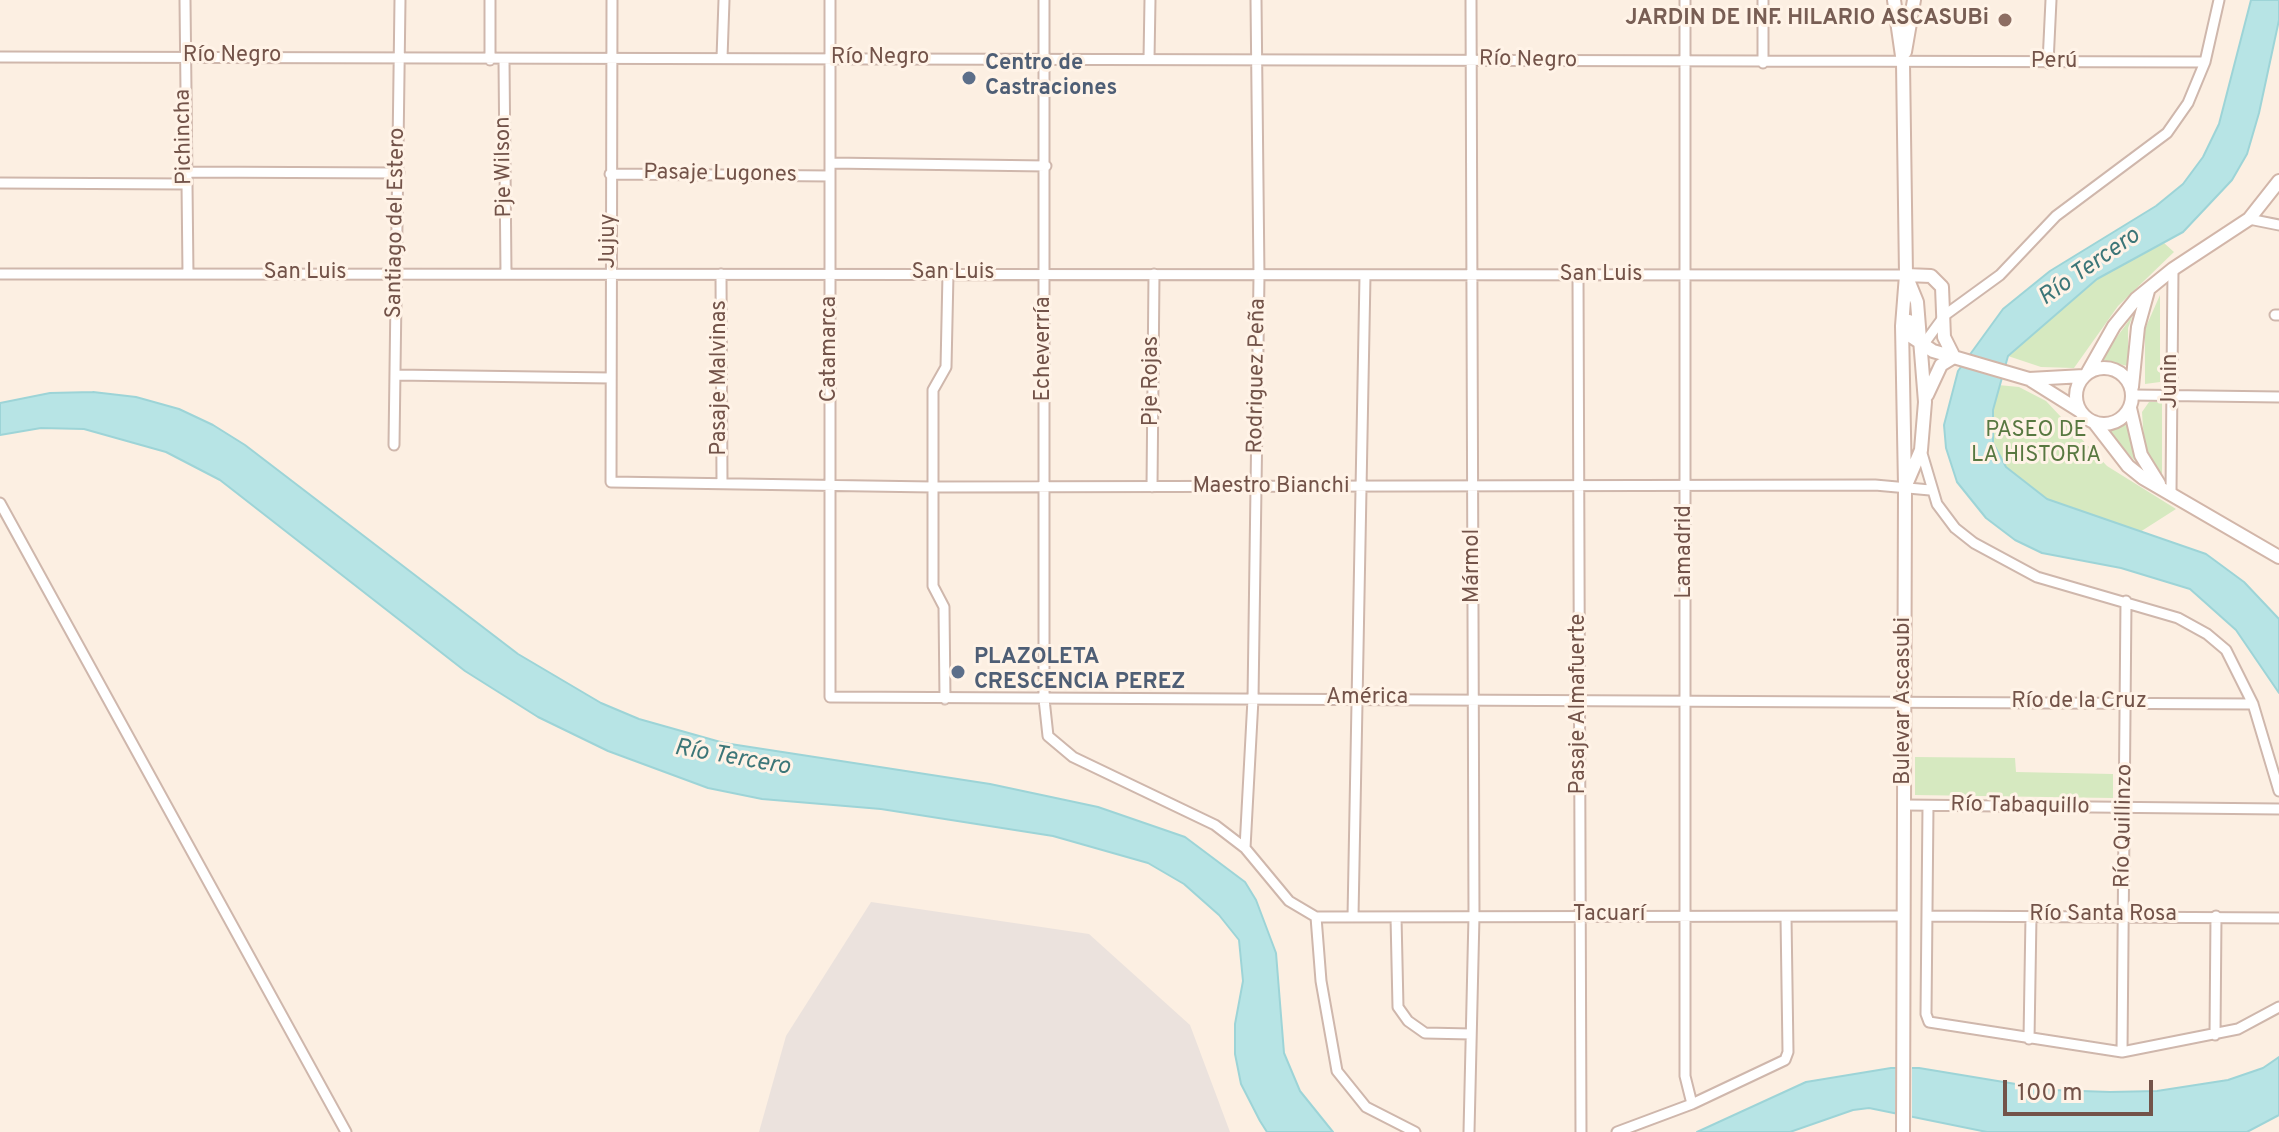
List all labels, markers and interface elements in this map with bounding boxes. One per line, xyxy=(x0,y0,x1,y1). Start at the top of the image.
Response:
place label: JARDIN DE INF. HILARIO ASCASUBi xyxy=(1625,7,1989,33)
marker: JARDIN DE INF. HILARIO ASCASUBi xyxy=(1996,11,2014,29)
street label: Río Negro xyxy=(183,44,281,70)
street label: Río Negro xyxy=(831,46,929,72)
street label: Río Negro xyxy=(1479,47,1577,75)
street label: Perú xyxy=(2031,50,2077,76)
place label: Centro de Castraciones xyxy=(985,52,1117,104)
marker: Centro de Castraciones xyxy=(960,69,978,87)
street label: Pichincha xyxy=(171,89,199,185)
street label: Pje Wilson xyxy=(491,116,519,218)
street label: Santiago del Estero xyxy=(382,127,412,319)
street label: Pasaje Lugones xyxy=(643,160,797,190)
street label: Jujuy xyxy=(597,214,623,268)
water label: Río Tercero xyxy=(2034,223,2146,313)
street label: San Luis xyxy=(263,261,347,287)
street label: San Luis xyxy=(911,261,995,287)
street label: San Luis xyxy=(1559,263,1643,289)
street label: Catamarca xyxy=(818,296,844,402)
street label: Echeverría xyxy=(1032,297,1058,401)
street label: Rodriguez Peña xyxy=(1243,298,1273,454)
street label: Pasaje Malvinas xyxy=(708,300,734,456)
street label: Pje Rojas xyxy=(1140,336,1166,426)
street label: Junin xyxy=(2159,354,2185,408)
park label: PASEO DE LA HISTORIA xyxy=(1971,419,2101,470)
street label: Maestro Bianchi xyxy=(1192,475,1350,501)
street label: Lamadrid xyxy=(1673,505,1699,599)
street label: Mármol xyxy=(1461,529,1487,603)
street label: Pasaje Almafuerte xyxy=(1567,614,1593,794)
street label: Bulevar Ascasubi xyxy=(1892,617,1918,785)
place label: PLAZOLETA CRESCENCIA PEREZ xyxy=(974,646,1185,698)
marker: PLAZOLETA CRESCENCIA PEREZ xyxy=(949,663,967,681)
street label: América xyxy=(1326,686,1408,712)
street label: Río de la Cruz xyxy=(2011,690,2147,716)
water label: Río Tercero xyxy=(672,735,792,783)
street label: Río Quillinzo xyxy=(2111,764,2139,888)
street label: Río Tabaquillo xyxy=(1950,793,2090,821)
street label: Tacuarí xyxy=(1573,903,1645,929)
street label: Río Santa Rosa xyxy=(2029,903,2177,929)
scale bar xyxy=(2007,1064,2157,1114)
text: 100 m xyxy=(2017,1079,2083,1109)

